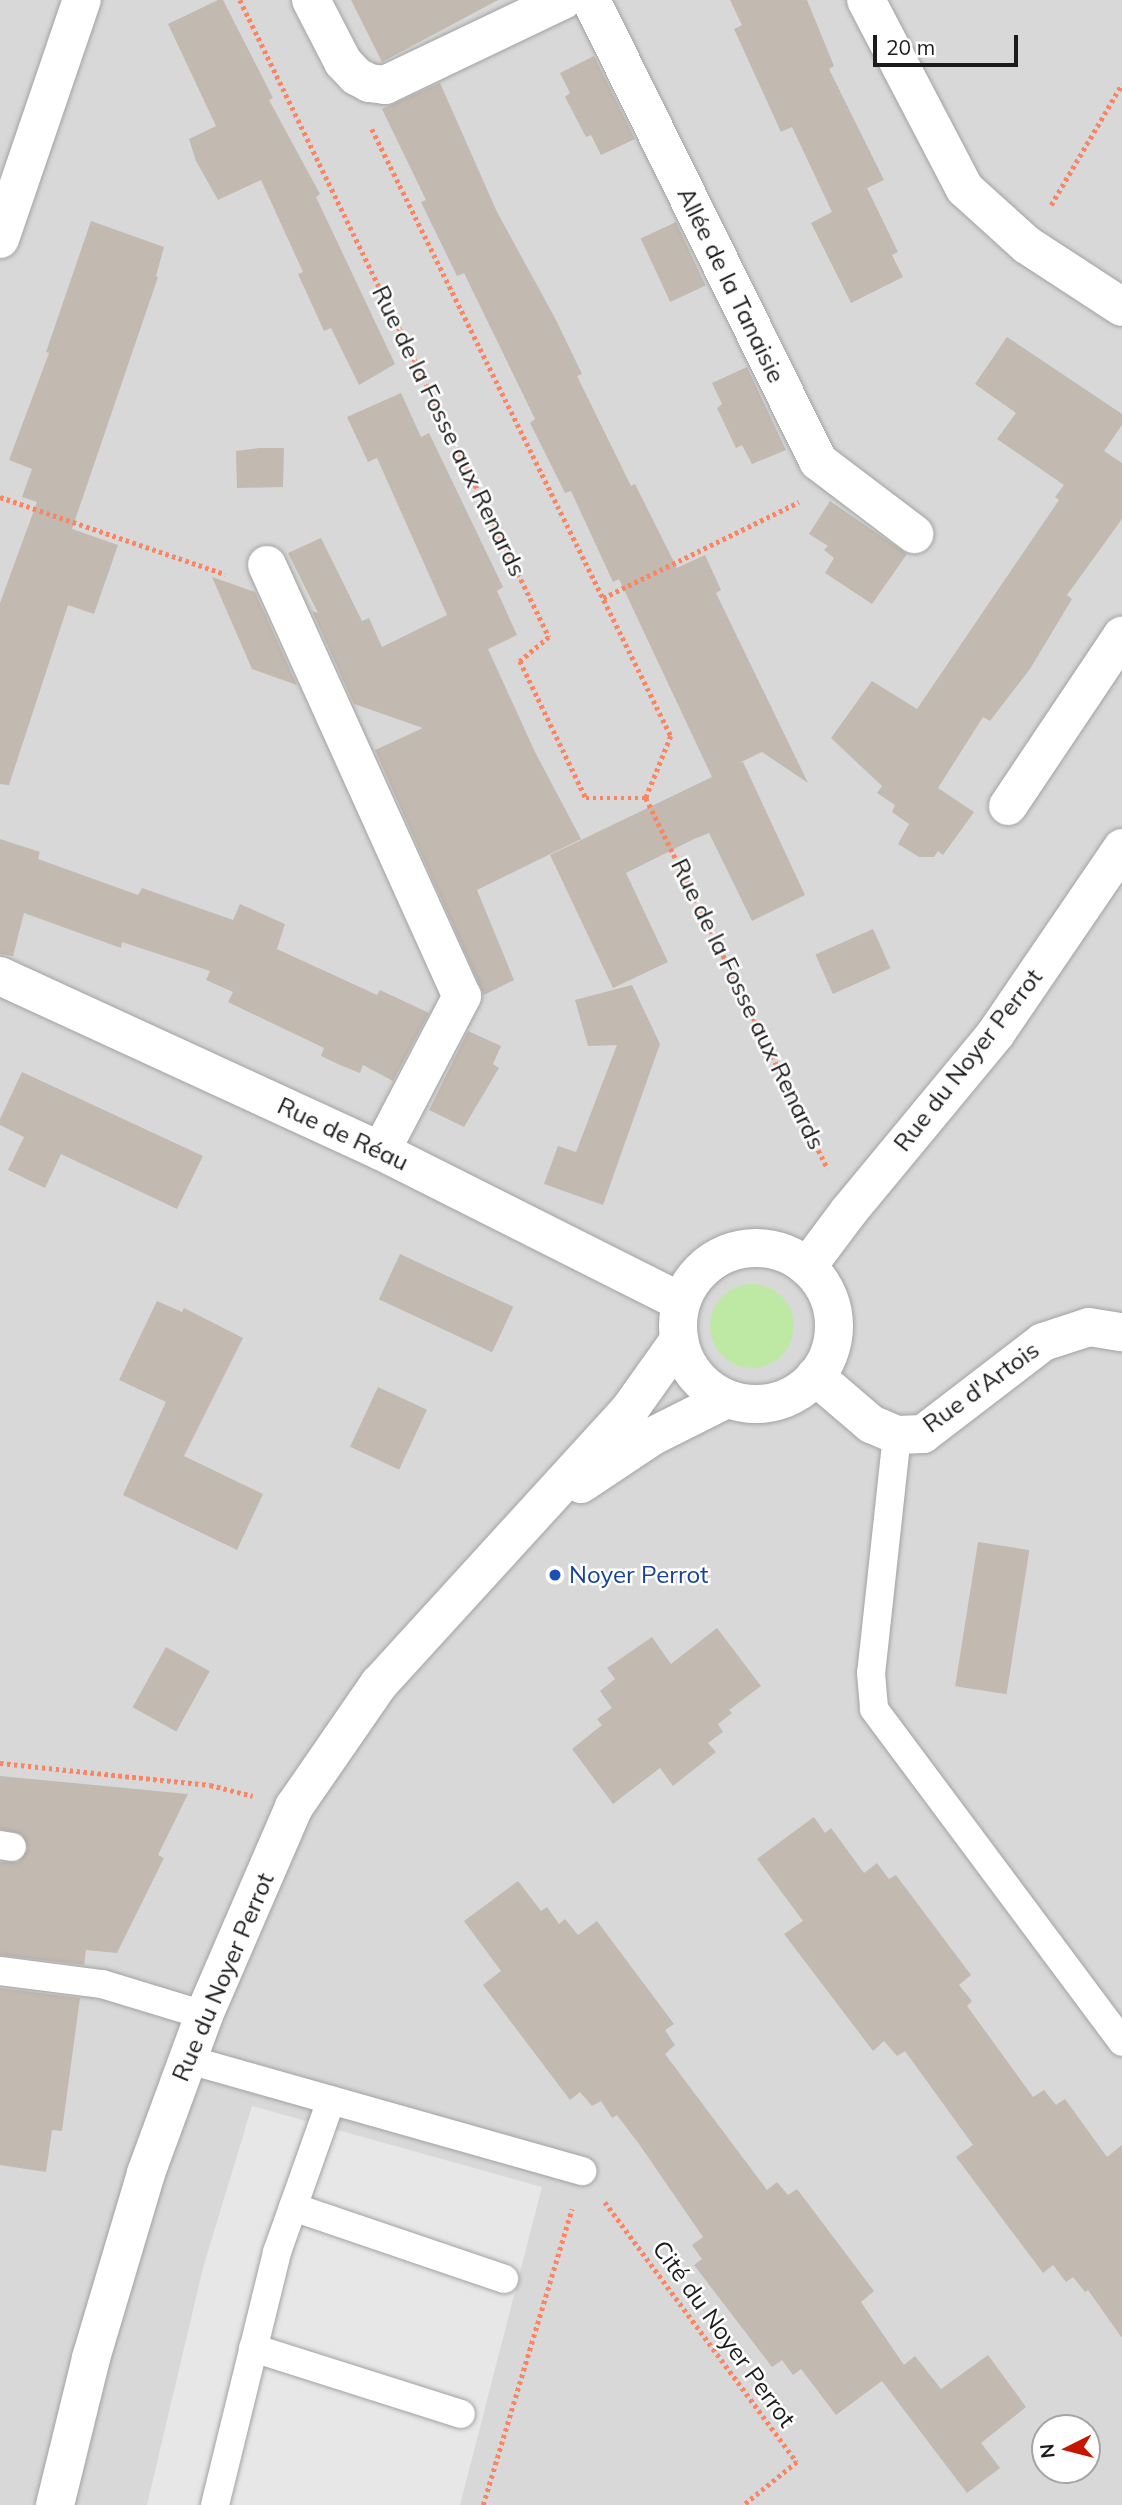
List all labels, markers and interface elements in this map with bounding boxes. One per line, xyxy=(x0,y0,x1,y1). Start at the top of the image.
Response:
scale bar xyxy=(877,21,1022,65)
text: 20 m xyxy=(886,34,935,60)
street label: Allée de la Tanaisie xyxy=(671,183,791,387)
street label: Rue de la Fosse aux Renards xyxy=(366,281,532,581)
street label: Rue de la Fosse aux Renards xyxy=(665,854,831,1154)
street label: Rue du Noyer Perrot xyxy=(888,963,1048,1157)
street label: Rue de Réau xyxy=(273,1091,413,1177)
street label: Rue d'Artois xyxy=(917,1335,1045,1439)
place label: Noyer Perrot xyxy=(569,1561,708,1589)
marker: Noyer Perrot xyxy=(547,1567,563,1583)
street label: Rue du Noyer Perrot xyxy=(166,1868,280,2086)
street label: Cité du Noyer Perrot xyxy=(647,2235,801,2433)
north arrow xyxy=(1031,2414,1101,2484)
text: N xyxy=(1034,2443,1060,2459)

